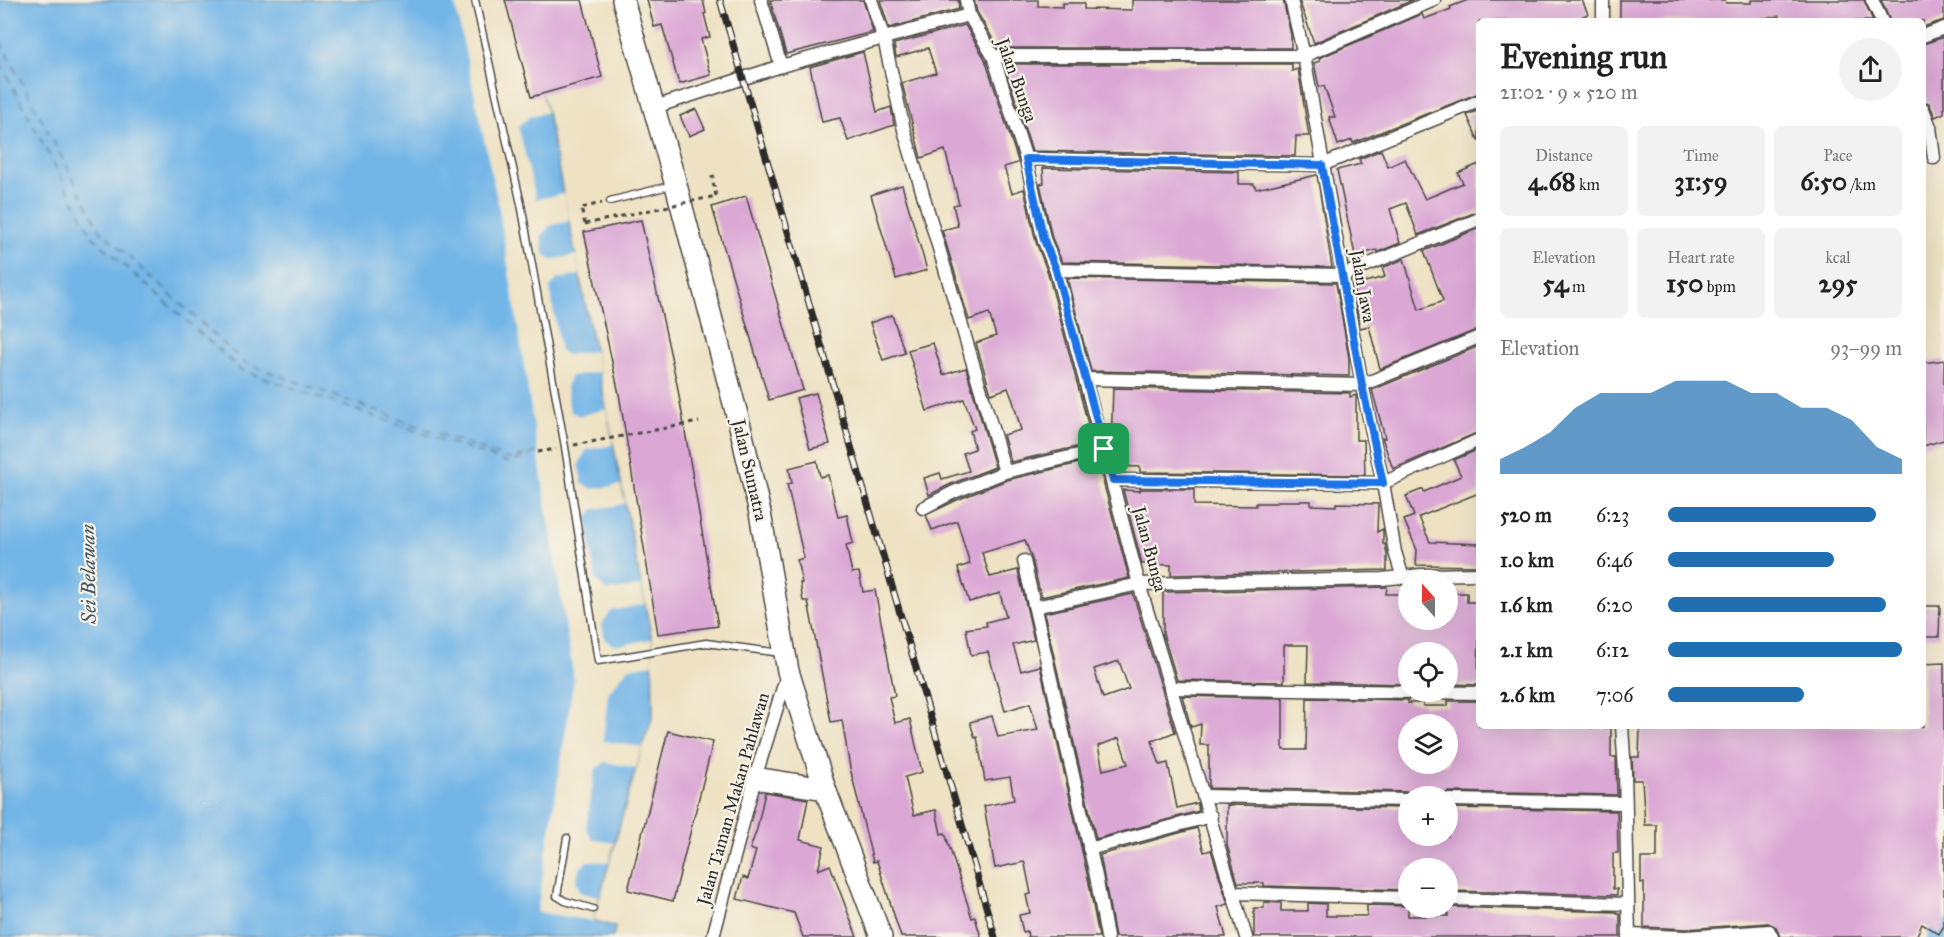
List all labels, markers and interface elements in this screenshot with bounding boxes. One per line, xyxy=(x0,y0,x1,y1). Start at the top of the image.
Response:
street label: Jalan Bunga xyxy=(990,33,1042,126)
text: Evening run xyxy=(1500,37,1667,77)
button: share xyxy=(1839,38,1902,101)
text: 21:02 · 9 × 520 m xyxy=(1500,80,1638,104)
text: Distance xyxy=(1535,146,1593,165)
text: Time xyxy=(1683,146,1719,165)
text: Pace xyxy=(1823,146,1853,165)
text: 4.68 xyxy=(1528,165,1576,197)
text: 31:59 xyxy=(1674,165,1728,197)
text: 6:50 xyxy=(1800,165,1847,197)
text: km xyxy=(1576,175,1600,194)
text: /km xyxy=(1847,175,1876,194)
street label: Jalan Jawa xyxy=(1344,246,1380,325)
text: Elevation xyxy=(1532,248,1596,267)
text: Heart rate xyxy=(1667,248,1735,267)
text: kcal xyxy=(1825,248,1851,267)
text: 54 xyxy=(1543,267,1569,299)
text: 150 xyxy=(1666,267,1703,299)
text: 295 xyxy=(1819,267,1857,299)
text: m xyxy=(1569,277,1585,296)
text: bpm xyxy=(1703,277,1736,296)
text: Elevation xyxy=(1500,336,1579,360)
text: 93–99 m xyxy=(1830,336,1902,360)
street label: Jalan Sumatra xyxy=(726,415,772,524)
pin xyxy=(1078,423,1129,474)
icon: arrive xyxy=(1087,432,1120,465)
street label: Jalan Bunga xyxy=(1127,502,1172,595)
text: 520 m xyxy=(1500,503,1552,527)
text: 6:23 xyxy=(1596,503,1629,527)
water label: Sei Belawan xyxy=(75,523,101,625)
text: 1.0 km xyxy=(1500,548,1554,572)
text: 6:46 xyxy=(1596,548,1633,572)
north arrow xyxy=(1398,570,1458,630)
map controls xyxy=(1398,570,1458,918)
text: 1.6 km xyxy=(1500,593,1553,617)
text: 6:20 xyxy=(1596,593,1633,617)
text: 2.1 km xyxy=(1500,638,1553,662)
text: 6:12 xyxy=(1596,638,1629,662)
button: locate xyxy=(1398,642,1458,702)
text: 2.6 km xyxy=(1500,683,1555,707)
text: 7:06 xyxy=(1596,683,1634,707)
street label: Jalan Taman Makan Pahlawan xyxy=(691,690,775,910)
button: layers xyxy=(1398,714,1458,774)
button: + xyxy=(1398,786,1458,846)
button: − xyxy=(1398,858,1458,918)

